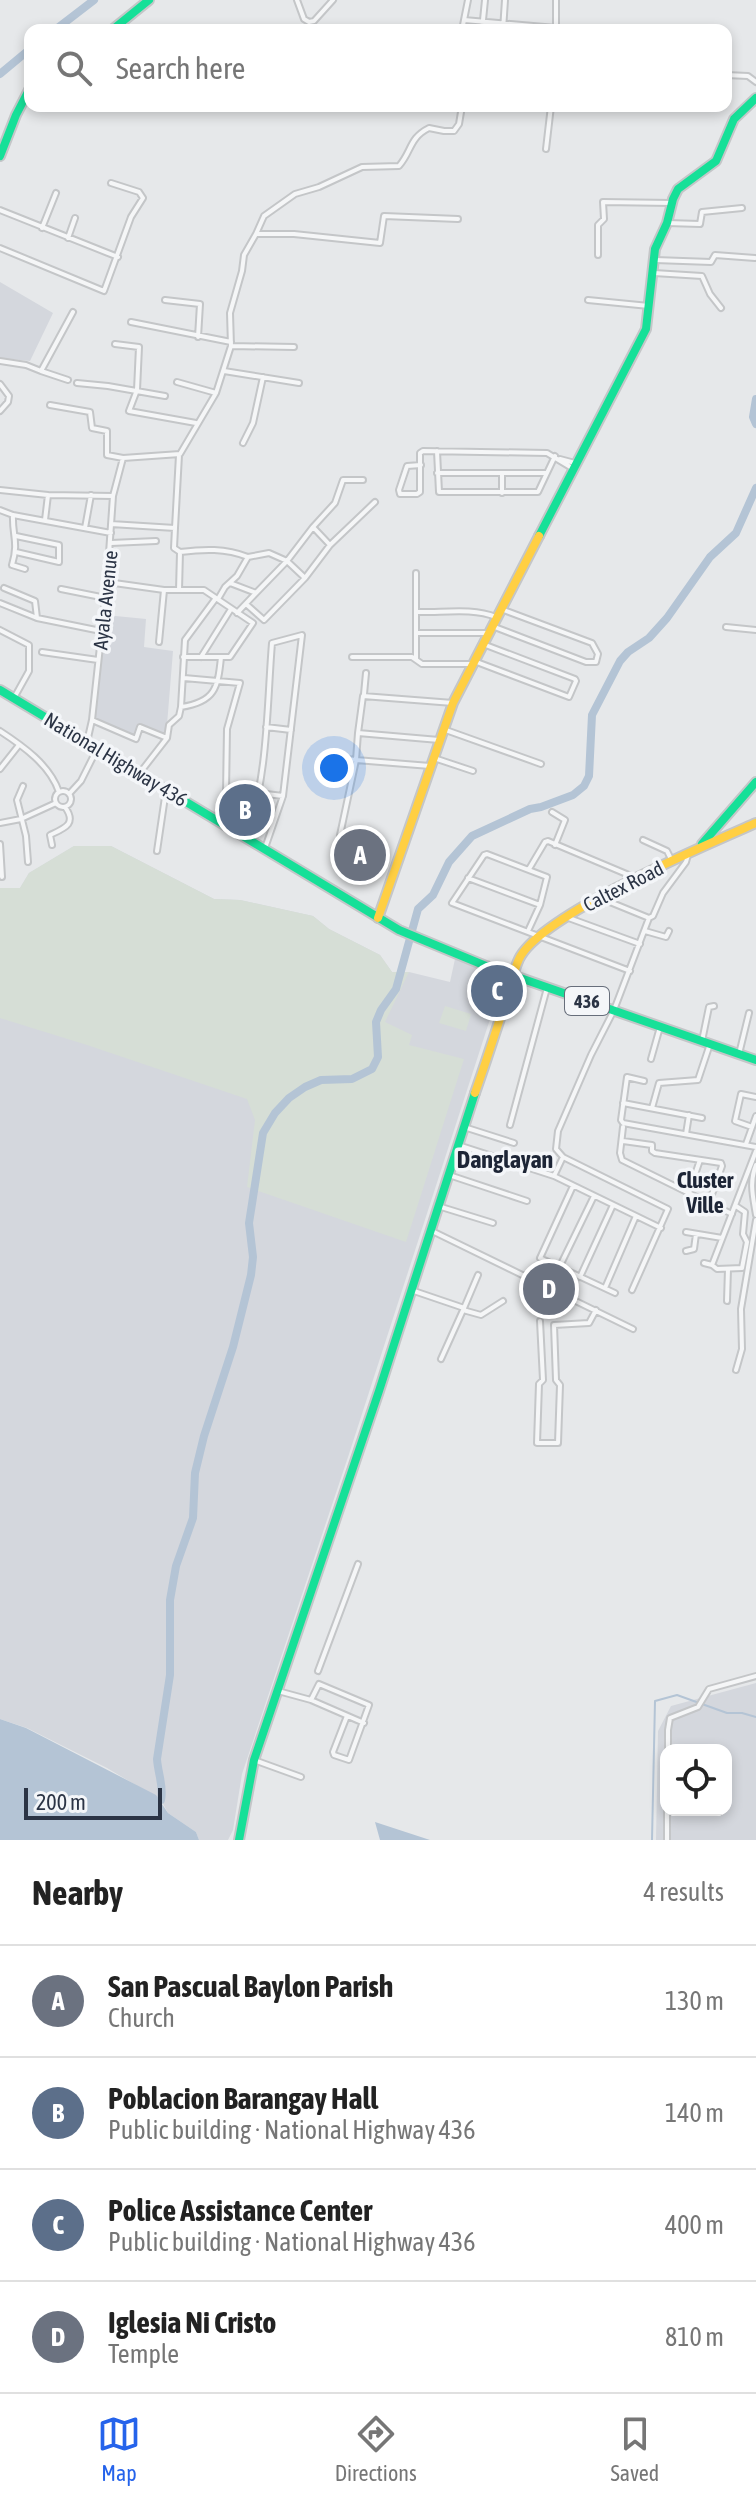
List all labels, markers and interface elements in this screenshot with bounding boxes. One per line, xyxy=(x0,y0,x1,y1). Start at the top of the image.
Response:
search box xyxy=(24,24,732,112)
icon: search xyxy=(52,46,96,90)
text: Search here xyxy=(116,51,245,85)
street label: Ayala Avenue xyxy=(88,549,122,651)
street label: National Highway 436 xyxy=(40,707,192,811)
your location xyxy=(314,748,354,788)
pin: B xyxy=(219,780,271,840)
pin: A xyxy=(334,825,386,885)
street label: Caltex Road xyxy=(579,856,667,916)
pin: C xyxy=(471,961,523,1021)
road number: 436 xyxy=(565,987,609,1015)
district label: Danglayan xyxy=(457,1146,553,1173)
district label: Cluster Ville xyxy=(677,1167,734,1218)
pin: D xyxy=(523,1259,575,1319)
map controls xyxy=(660,1744,732,1816)
button: locate xyxy=(660,1744,732,1816)
scale bar xyxy=(24,1784,162,1820)
text: 200 m xyxy=(36,1789,86,1815)
text: Nearby xyxy=(32,1873,123,1912)
text: 4 results xyxy=(643,1877,724,1907)
text: San Pascual Baylon Parish xyxy=(108,1969,393,2003)
text: A xyxy=(52,1986,64,2016)
text: 130 m xyxy=(665,1986,724,2016)
text: Church xyxy=(108,2003,175,2033)
text: Poblacion Barangay Hall xyxy=(108,2081,378,2115)
text: B xyxy=(52,2098,64,2128)
text: 140 m xyxy=(665,2098,724,2128)
text: Public building · National Highway 436 xyxy=(108,2115,475,2145)
text: Police Assistance Center xyxy=(108,2193,372,2227)
text: C xyxy=(52,2210,64,2240)
text: 400 m xyxy=(665,2210,724,2240)
text: Public building · National Highway 436 xyxy=(108,2227,475,2257)
text: Iglesia Ni Cristo xyxy=(108,2305,276,2339)
text: D xyxy=(51,2322,65,2352)
text: 810 m xyxy=(665,2322,724,2352)
text: Temple xyxy=(108,2339,179,2369)
tab: Map xyxy=(97,2412,141,2486)
tab: Directions xyxy=(335,2412,417,2486)
tab: Saved xyxy=(610,2412,659,2486)

